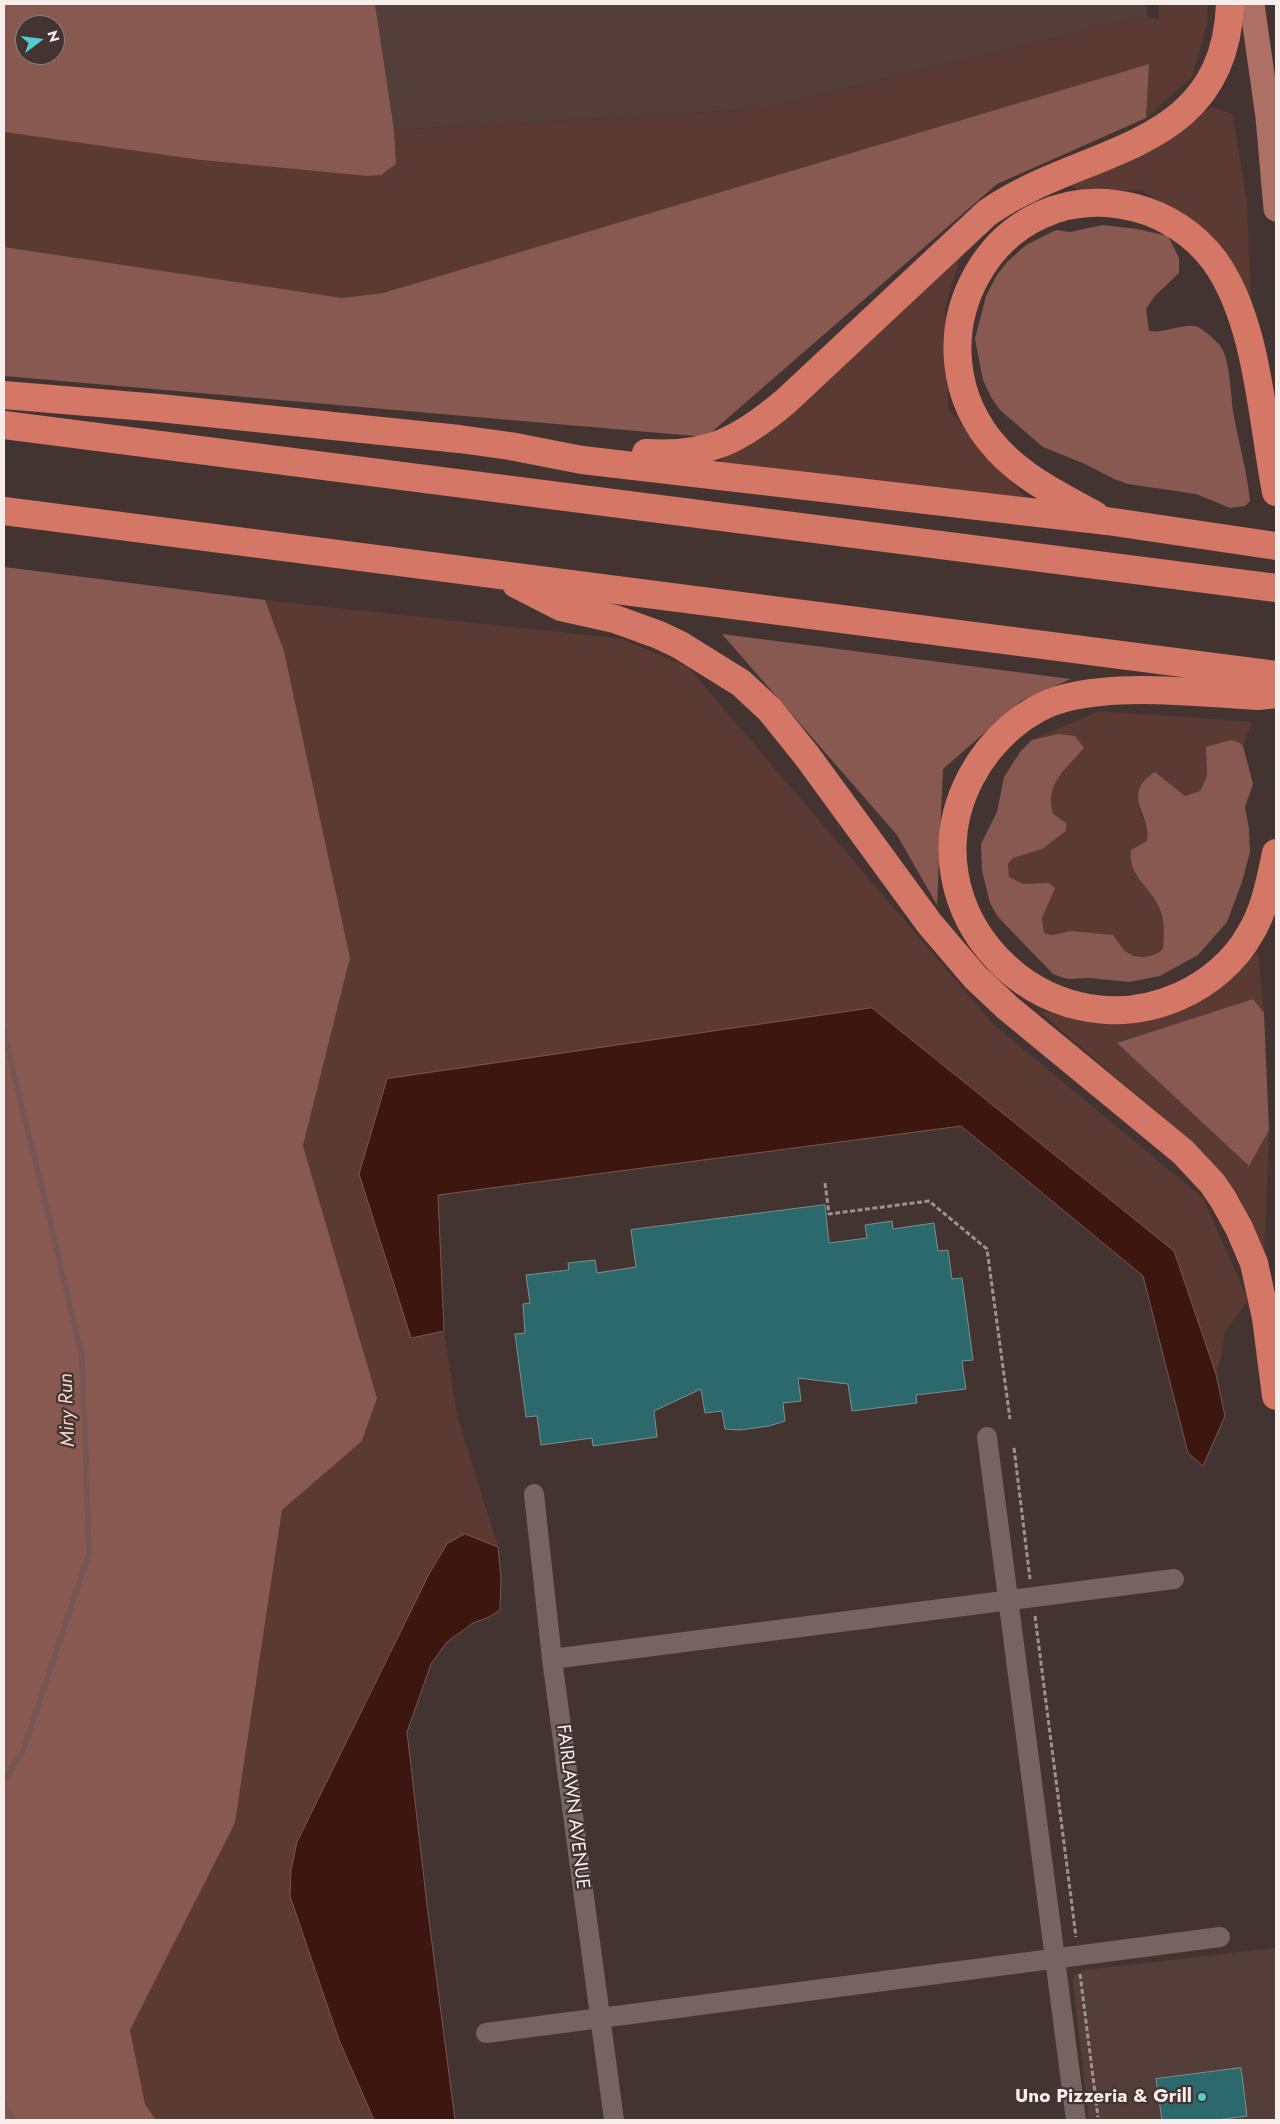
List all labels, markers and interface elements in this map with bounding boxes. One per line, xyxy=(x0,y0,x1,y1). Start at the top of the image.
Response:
north arrow xyxy=(15,15,65,65)
text: N xyxy=(42,28,65,44)
water label: Miry Run xyxy=(55,1373,81,1447)
street label: FAIRLAWN AVENUE xyxy=(551,1723,593,1891)
place label: Uno Pizzeria & Grill xyxy=(1015,2086,1192,2108)
marker: Uno Pizzeria & Grill xyxy=(1196,2091,1208,2103)

